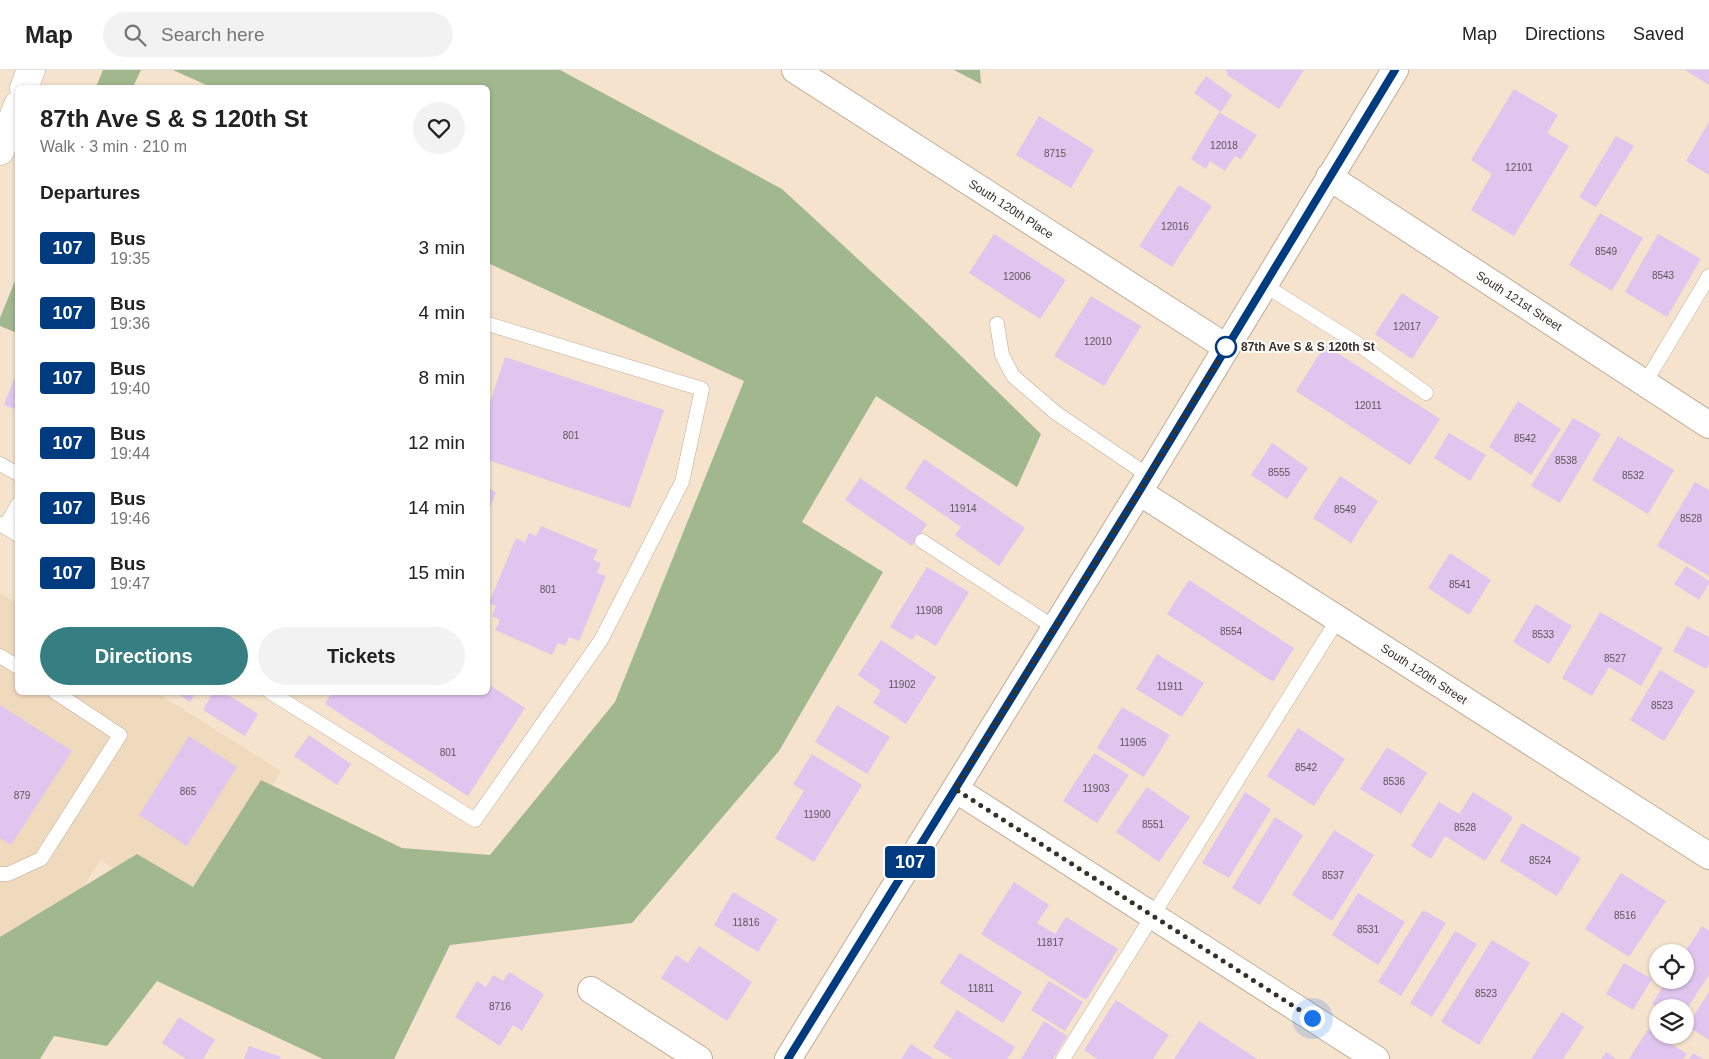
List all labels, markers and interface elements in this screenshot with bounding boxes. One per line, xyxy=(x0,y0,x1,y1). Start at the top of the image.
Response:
search box xyxy=(103,12,453,57)
text: Map xyxy=(25,21,73,48)
icon: search xyxy=(121,21,149,49)
text: Search here xyxy=(161,24,265,45)
text: Map xyxy=(1462,24,1497,44)
text: Directions xyxy=(1525,24,1605,44)
text: Saved xyxy=(1633,24,1684,44)
button: heart xyxy=(413,102,465,154)
text: 87th Ave S & S 120th St xyxy=(40,105,308,132)
text: Walk · 3 min · 210 m xyxy=(40,138,187,155)
house number: 12018 xyxy=(1210,140,1238,151)
house number: 8715 xyxy=(1044,148,1067,159)
house number: 12101 xyxy=(1505,162,1533,173)
street label: South 120th Place xyxy=(966,176,1056,242)
text: Departures xyxy=(40,182,140,203)
house number: 12016 xyxy=(1161,221,1189,232)
text: Bus xyxy=(110,228,146,249)
text: 3 min xyxy=(419,237,465,258)
text: 107 xyxy=(52,238,83,258)
house number: 8549 xyxy=(1595,246,1618,257)
text: 19:35 xyxy=(110,250,150,267)
street label: South 121st Street xyxy=(1474,268,1565,334)
house number: 8543 xyxy=(1652,270,1675,281)
house number: 12006 xyxy=(1003,271,1031,282)
text: Bus xyxy=(110,293,146,314)
text: 4 min xyxy=(419,302,465,323)
text: 107 xyxy=(52,303,83,323)
text: 19:36 xyxy=(110,315,150,332)
house number: 12017 xyxy=(1393,321,1421,332)
house number: 12010 xyxy=(1084,336,1112,347)
marker: 87th Ave S & S 120th St xyxy=(1215,336,1237,358)
place label: 87th Ave S & S 120th St xyxy=(1241,340,1375,354)
text: Bus xyxy=(110,358,146,379)
text: 8 min xyxy=(419,367,465,388)
text: 107 xyxy=(52,368,83,388)
text: 19:40 xyxy=(110,380,150,397)
house number: 12011 xyxy=(1354,400,1382,411)
text: Bus xyxy=(110,423,146,444)
house number: 801 xyxy=(563,430,580,441)
text: 12 min xyxy=(408,432,465,453)
text: 107 xyxy=(52,433,83,453)
house number: 8542 xyxy=(1514,433,1537,444)
text: 19:44 xyxy=(110,445,150,462)
house number: 8538 xyxy=(1555,455,1578,466)
house number: 8555 xyxy=(1268,467,1291,478)
house number: 8532 xyxy=(1622,470,1645,481)
text: Bus xyxy=(110,488,146,509)
text: 14 min xyxy=(408,497,465,518)
text: 107 xyxy=(52,498,83,518)
house number: 11914 xyxy=(949,503,977,514)
house number: 8549 xyxy=(1334,504,1357,515)
text: 19:46 xyxy=(110,510,150,527)
house number: 8528 xyxy=(1680,513,1703,524)
text: Bus xyxy=(110,553,146,574)
text: 15 min xyxy=(408,562,465,583)
text: 107 xyxy=(52,563,83,583)
text: 19:47 xyxy=(110,575,150,592)
house number: 8541 xyxy=(1449,579,1472,590)
house number: 801 xyxy=(540,584,557,595)
house number: 11908 xyxy=(915,605,943,616)
house number: 8554 xyxy=(1220,626,1243,637)
button: Directions xyxy=(40,627,248,685)
button: Tickets xyxy=(258,627,465,685)
house number: 8533 xyxy=(1532,629,1555,640)
street label: South 120th Street xyxy=(1378,641,1470,707)
house number: 8527 xyxy=(1604,653,1627,664)
house number: 11902 xyxy=(888,679,916,690)
house number: 11911 xyxy=(1157,681,1184,692)
house number: 8523 xyxy=(1651,700,1674,711)
house number: 11905 xyxy=(1119,737,1147,748)
house number: 801 xyxy=(440,747,457,758)
house number: 8542 xyxy=(1295,762,1318,773)
house number: 8536 xyxy=(1383,776,1406,787)
house number: 11903 xyxy=(1082,783,1110,794)
house number: 865 xyxy=(180,786,197,797)
house number: 879 xyxy=(14,790,31,801)
house number: 11900 xyxy=(803,809,831,820)
house number: 8551 xyxy=(1142,819,1165,830)
house number: 8528 xyxy=(1454,822,1477,833)
line badge: 107 xyxy=(881,846,939,878)
text: 107 xyxy=(895,852,925,872)
house number: 8524 xyxy=(1529,855,1552,866)
house number: 8537 xyxy=(1322,870,1345,881)
house number: 8516 xyxy=(1614,910,1637,921)
house number: 11816 xyxy=(732,917,760,928)
house number: 8531 xyxy=(1357,924,1380,935)
house number: 11817 xyxy=(1036,937,1064,948)
map controls xyxy=(1649,944,1694,1044)
button: locate xyxy=(1649,944,1694,989)
house number: 11811 xyxy=(968,983,995,994)
house number: 8523 xyxy=(1475,988,1498,999)
button: layers xyxy=(1649,999,1694,1044)
house number: 8716 xyxy=(489,1001,512,1012)
your location xyxy=(1300,1006,1325,1031)

